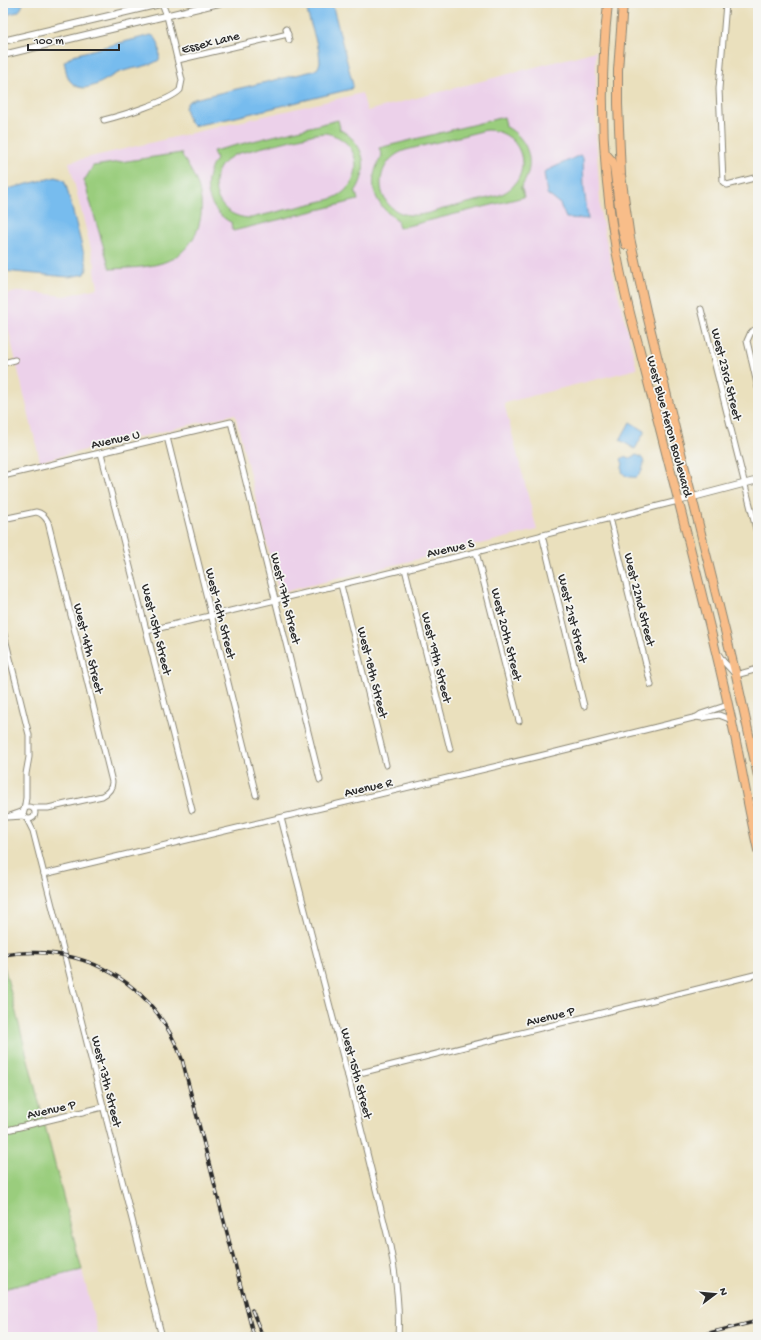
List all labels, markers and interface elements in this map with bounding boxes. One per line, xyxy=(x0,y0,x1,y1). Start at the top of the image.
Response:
scale bar xyxy=(28,26,119,52)
street label: Essex Lane xyxy=(180,29,241,58)
text: 100 m xyxy=(33,35,64,49)
street label: West 23rd Street xyxy=(707,327,745,424)
street label: West Blue Heron Boulevard xyxy=(643,355,695,500)
street label: Avenue U xyxy=(90,427,142,453)
street label: Avenue S xyxy=(425,536,477,562)
street label: West 17th Street xyxy=(266,552,304,647)
street label: West 22nd Street xyxy=(620,552,658,649)
street label: West 16th Street xyxy=(201,567,238,662)
street label: West 21st Street xyxy=(553,573,590,666)
street label: West 15th Street xyxy=(137,583,175,678)
street label: West 20th Street xyxy=(487,587,525,684)
street label: West 14th Street xyxy=(69,602,106,697)
street label: West 19th Street xyxy=(417,611,454,706)
street label: West 18th Street xyxy=(353,626,391,721)
street label: Avenue R xyxy=(343,775,395,801)
street label: Avenue P xyxy=(525,1004,577,1031)
street label: West 15th Street xyxy=(336,1027,375,1122)
street label: West 13th Street xyxy=(87,1035,125,1130)
street label: Avenue P xyxy=(26,1097,78,1123)
north arrow xyxy=(695,1274,735,1314)
text: N xyxy=(716,1287,729,1297)

